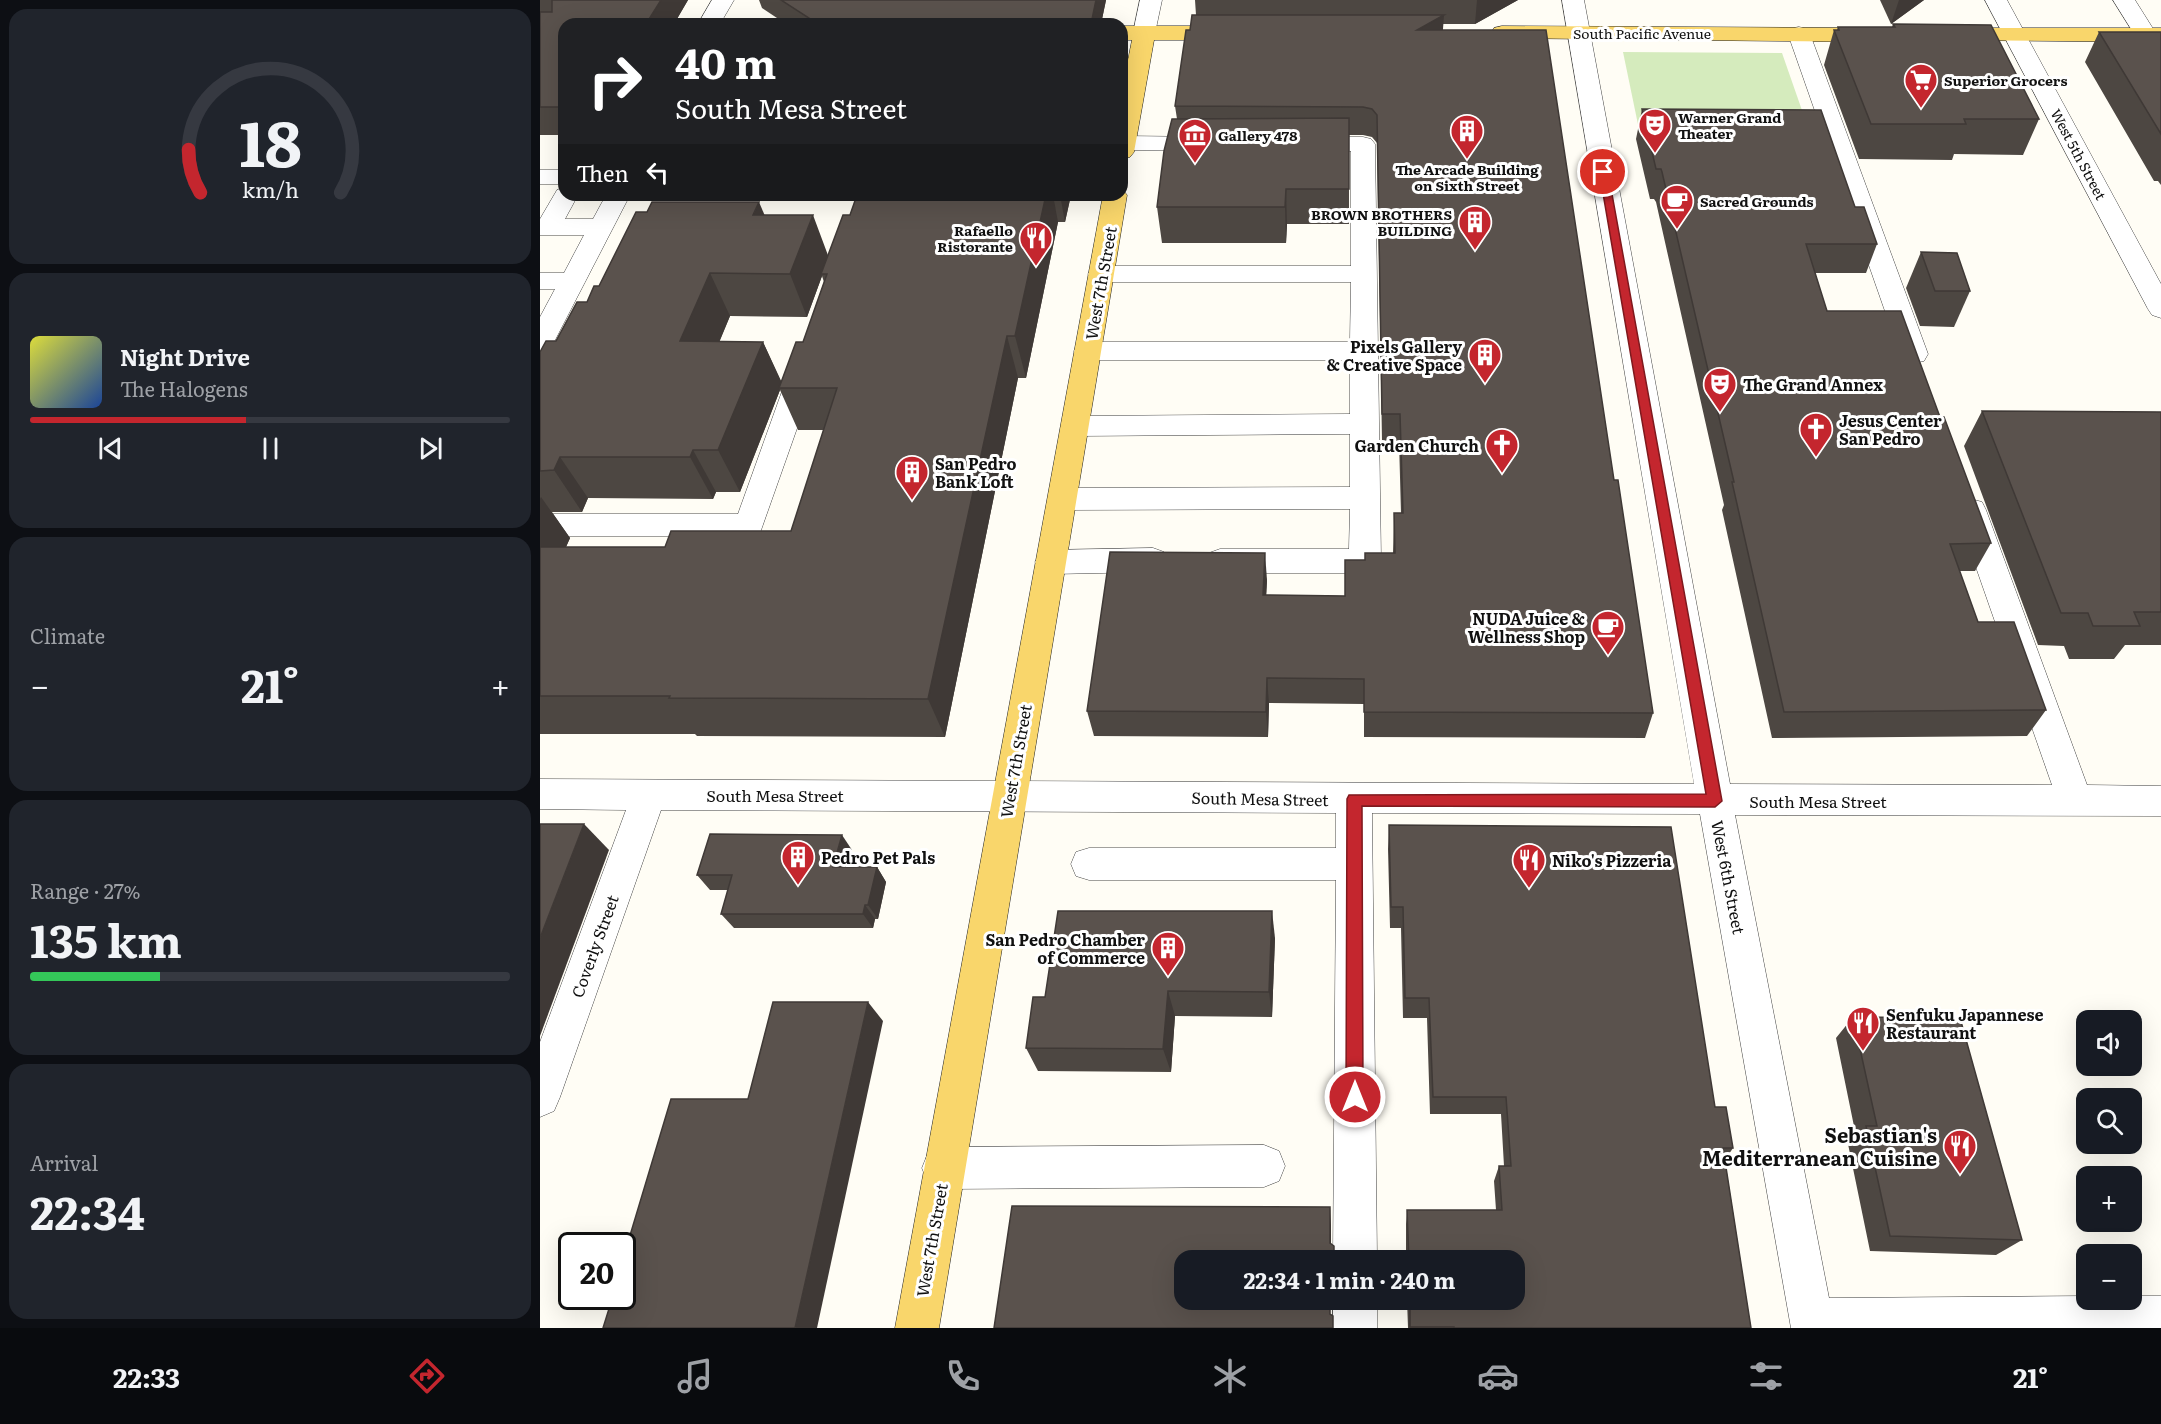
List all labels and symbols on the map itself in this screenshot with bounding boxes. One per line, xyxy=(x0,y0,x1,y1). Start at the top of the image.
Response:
street label: South Pacific Avenue xyxy=(1573,23,1711,43)
supermarket icon: Superior Grocers xyxy=(1903,62,1939,109)
place label: Superior Grocers xyxy=(1944,70,2067,90)
street label: West 5th Street xyxy=(2047,105,2112,203)
theatre icon: Warner Grand Theater xyxy=(1637,107,1673,154)
place label: Warner Grand Theater xyxy=(1678,107,1781,143)
building icon: The Arcade Building on Sixth Street xyxy=(1449,113,1485,160)
museum icon: Gallery 478 xyxy=(1177,117,1213,164)
place label: Gallery 478 xyxy=(1218,125,1297,145)
pin xyxy=(1577,146,1628,197)
place label: The Arcade Building on Sixth Street xyxy=(1395,159,1539,195)
cafe icon: Sacred Grounds xyxy=(1659,183,1695,230)
place label: Sacred Grounds xyxy=(1700,191,1814,211)
place label: BROWN BROTHERS BUILDING xyxy=(1311,204,1452,240)
building icon: BROWN BROTHERS BUILDING xyxy=(1457,204,1493,251)
place label: Rafaello Ristorante xyxy=(937,220,1013,256)
restaurant icon: Rafaello Ristorante xyxy=(1018,220,1054,267)
street label: West 7th Street xyxy=(1078,224,1122,342)
place label: Pixels Gallery & Creative Space xyxy=(1326,334,1462,376)
building icon: Pixels Gallery & Creative Space xyxy=(1467,337,1503,384)
theatre icon: The Grand Annex xyxy=(1702,366,1738,413)
place label: The Grand Annex xyxy=(1743,372,1883,396)
place label: Jesus Center San Pedro xyxy=(1839,408,1942,450)
church icon: Jesus Center San Pedro xyxy=(1798,411,1834,458)
church icon: Garden Church xyxy=(1484,427,1520,474)
place label: Garden Church xyxy=(1355,433,1479,457)
place label: San Pedro Bank Loft xyxy=(935,451,1016,493)
building icon: San Pedro Bank Loft xyxy=(894,454,930,501)
place label: NUDA Juice & Wellness Shop xyxy=(1468,606,1585,648)
cafe icon: NUDA Juice & Wellness Shop xyxy=(1590,609,1626,656)
street label: West 7th Street xyxy=(993,702,1037,820)
street label: South Mesa Street xyxy=(706,783,844,807)
street label: South Mesa Street xyxy=(1191,785,1329,811)
street label: South Mesa Street xyxy=(1749,789,1887,813)
street label: West 6th Street xyxy=(1706,818,1752,936)
building icon: Pedro Pet Pals xyxy=(780,839,816,886)
restaurant icon: Niko's Pizzeria xyxy=(1511,842,1547,889)
place label: Pedro Pet Pals xyxy=(821,845,935,869)
place label: Niko's Pizzeria xyxy=(1552,848,1672,872)
street label: Coverly Street xyxy=(564,891,624,1001)
place label: San Pedro Chamber of Commerce xyxy=(985,927,1145,969)
building icon: San Pedro Chamber of Commerce xyxy=(1150,930,1186,977)
place label: Senfuku Japannese Restaurant xyxy=(1886,1002,2044,1044)
restaurant icon: Senfuku Japannese Restaurant xyxy=(1845,1005,1881,1052)
position arrow xyxy=(1323,1065,1387,1129)
place label: Sebastian's Mediterranean Cuisine xyxy=(1702,1119,1937,1172)
restaurant icon: Sebastian's Mediterranean Cuisine xyxy=(1942,1128,1978,1175)
street label: West 7th Street xyxy=(909,1181,953,1299)
speed limit sign: 20 xyxy=(558,1232,636,1310)

